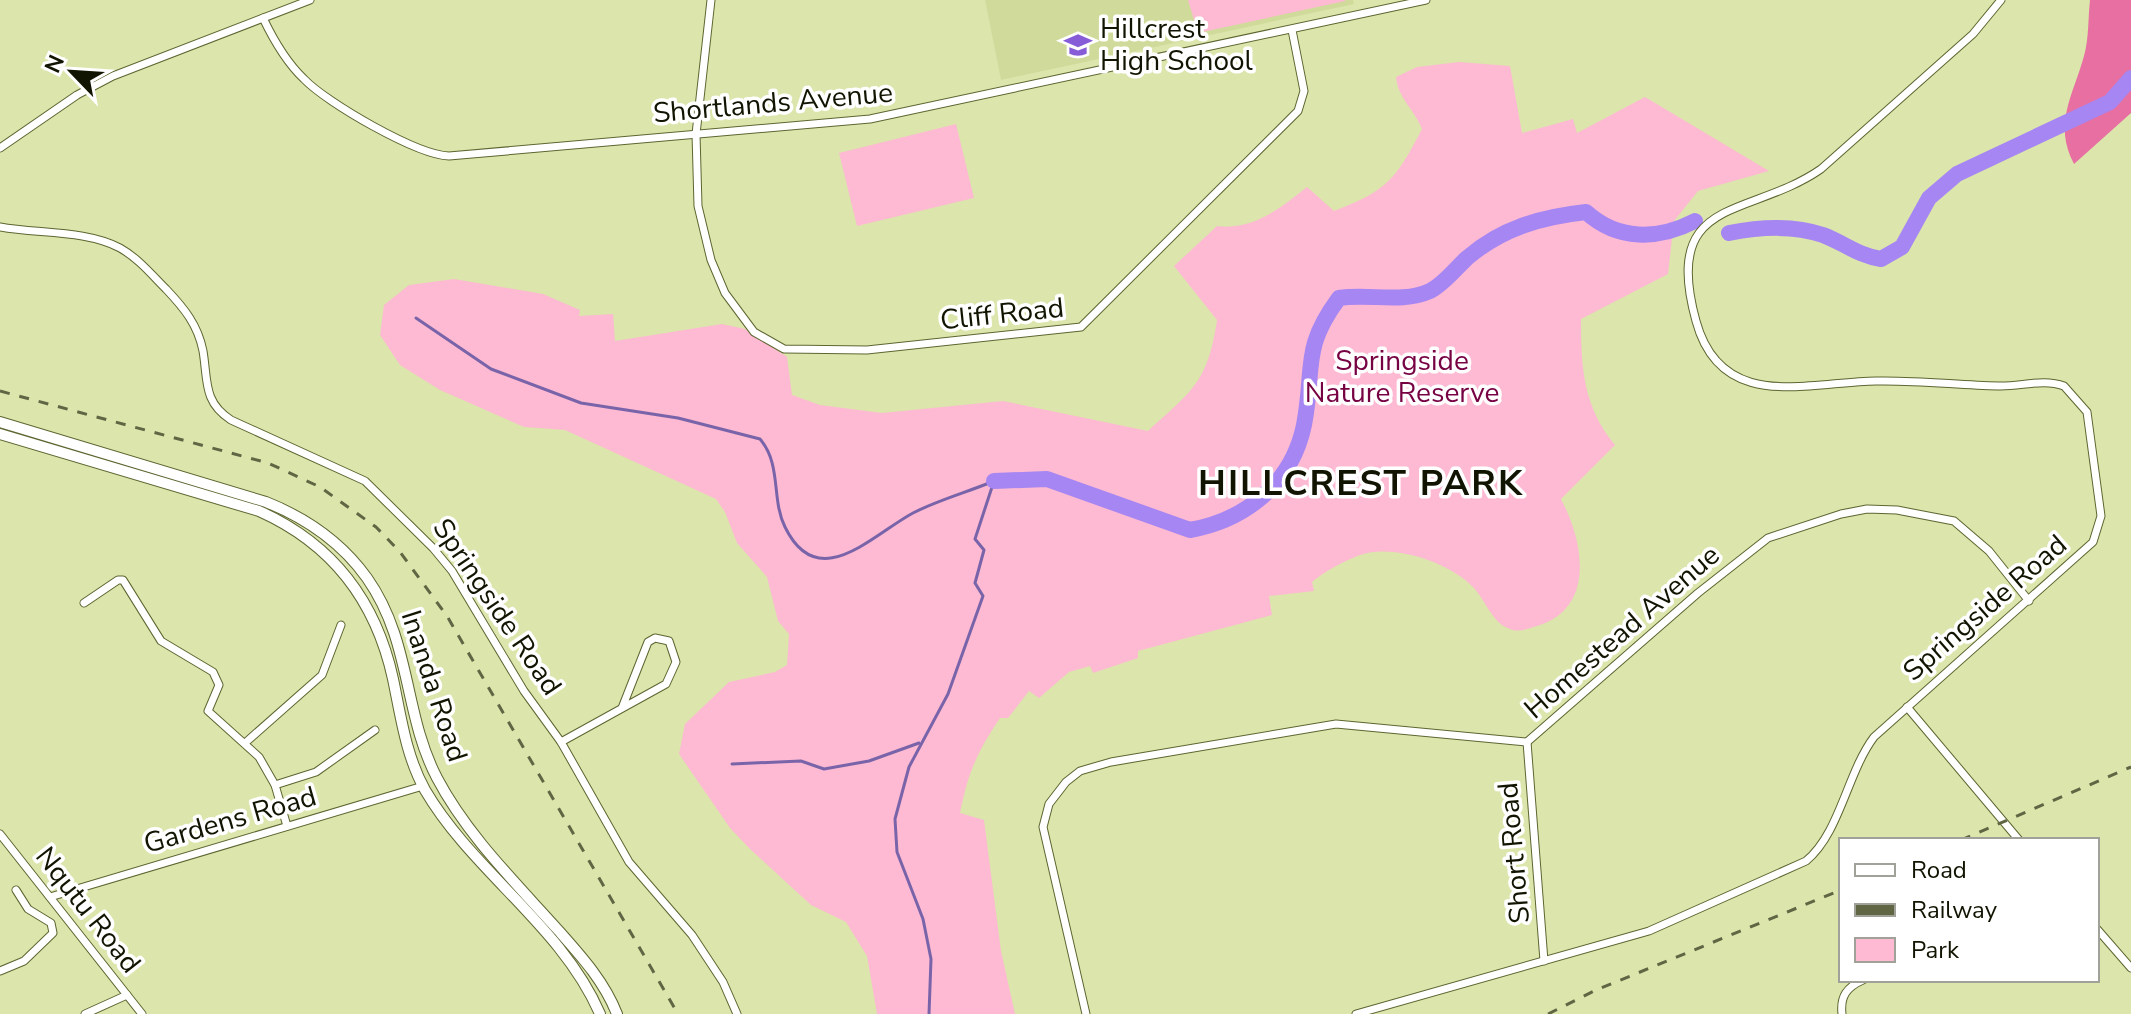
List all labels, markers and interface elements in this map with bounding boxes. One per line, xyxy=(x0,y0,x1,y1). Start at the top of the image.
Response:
place label: Hillcrest High School xyxy=(1100,10,1254,80)
school or university icon: Hillcrest High School xyxy=(1063,30,1093,60)
north arrow xyxy=(32,32,112,112)
text: N xyxy=(38,50,72,78)
street label: Shortlands Avenue xyxy=(652,74,894,132)
street label: Cliff Road xyxy=(938,289,1066,339)
park label: Springside Nature Reserve xyxy=(1305,342,1499,412)
district label: HILLCREST PARK xyxy=(1198,459,1524,508)
street label: Springside Road xyxy=(424,511,570,703)
street label: Springside Road xyxy=(1895,526,2075,690)
street label: Homestead Avenue xyxy=(1516,537,1728,727)
street label: Inanda Road xyxy=(392,605,476,767)
street label: Gardens Road xyxy=(139,777,321,863)
street label: Short Road xyxy=(1489,781,1539,925)
legend xyxy=(1839,838,2099,982)
street label: Nqutu Road xyxy=(27,839,149,981)
text: Road xyxy=(1911,854,1967,886)
text: Railway xyxy=(1911,894,1998,926)
text: Park xyxy=(1911,934,1960,966)

